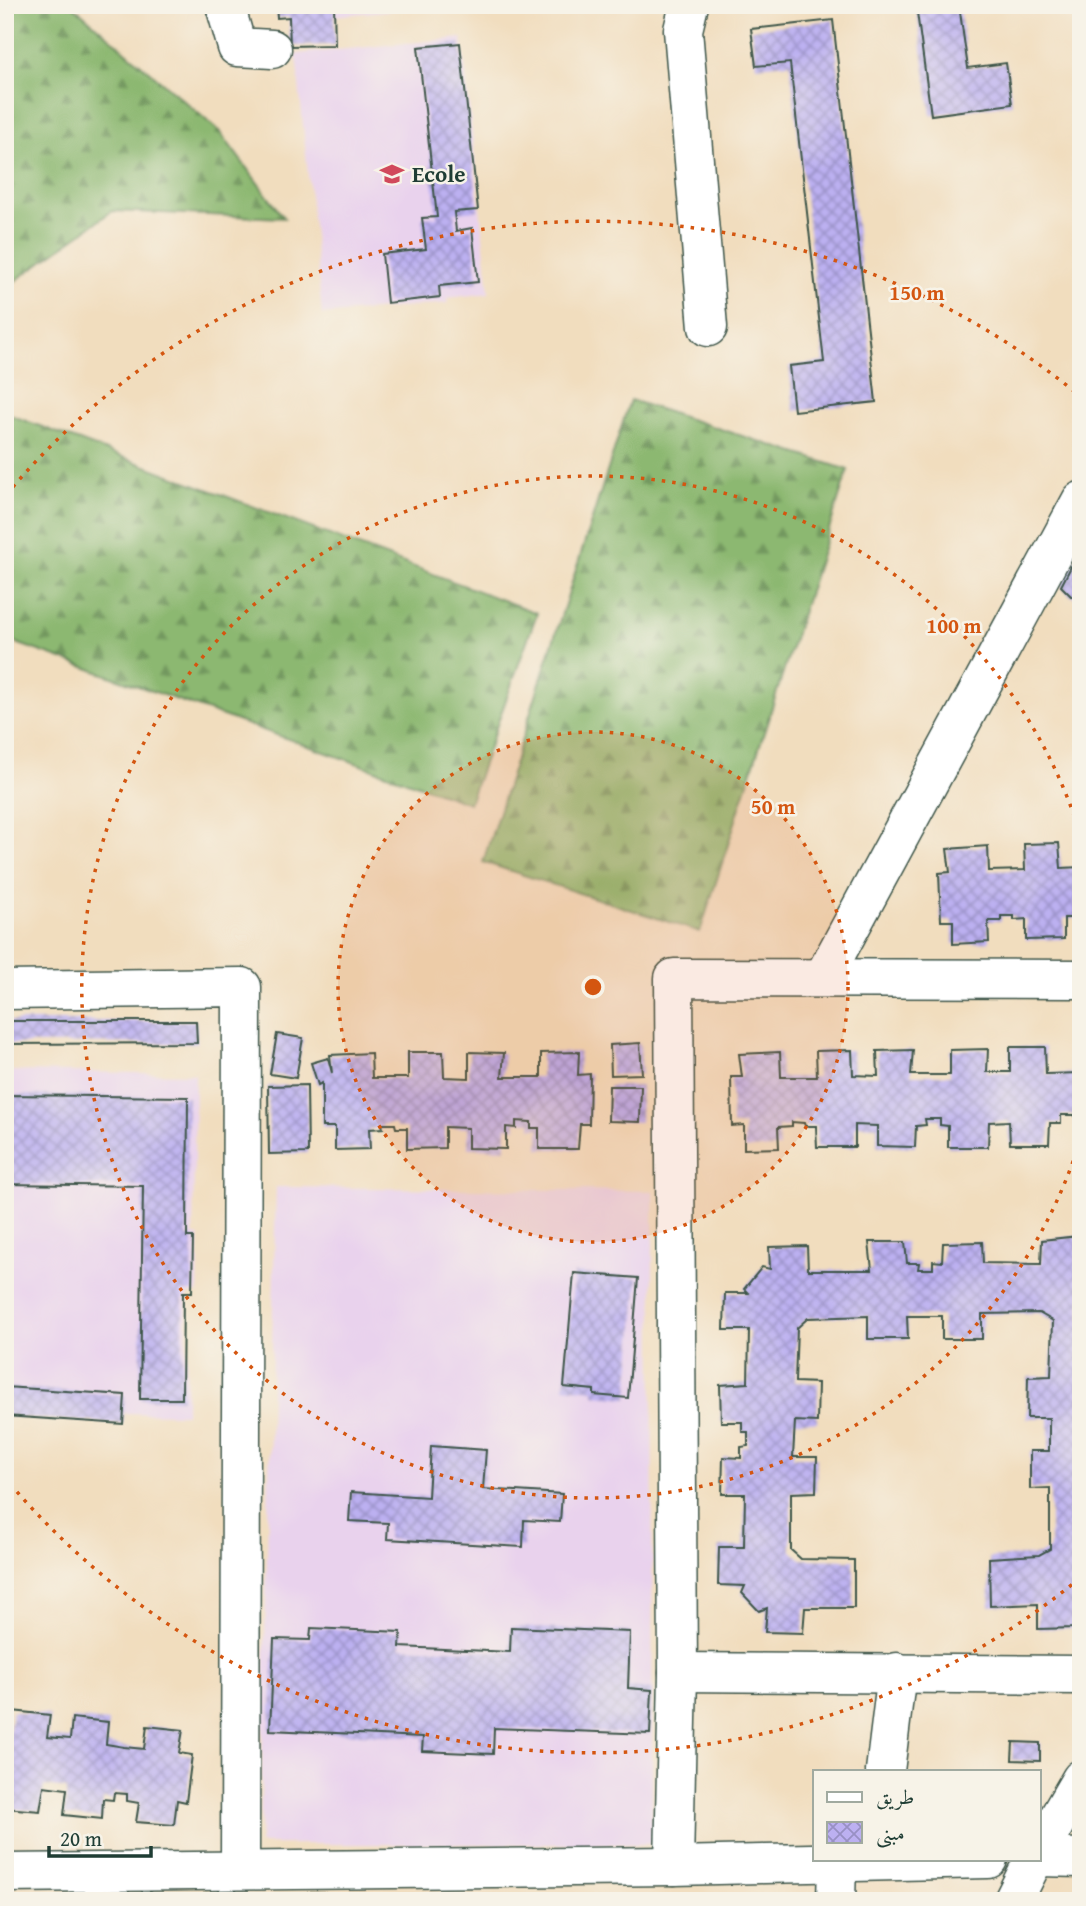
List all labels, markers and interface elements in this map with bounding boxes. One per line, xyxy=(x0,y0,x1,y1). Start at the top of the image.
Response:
place label: Ecole xyxy=(412,157,466,190)
school or university icon: Ecole xyxy=(378,160,406,188)
text: 150 m xyxy=(889,277,945,308)
text: 100 m xyxy=(926,610,982,641)
text: 50 m xyxy=(751,791,795,822)
centre of rings xyxy=(581,975,605,999)
legend xyxy=(813,1770,1040,1860)
text: طريق xyxy=(876,1781,914,1812)
scale bar xyxy=(49,1815,150,1859)
text: مبنى xyxy=(876,1817,905,1848)
text: 20 m xyxy=(60,1823,102,1854)

